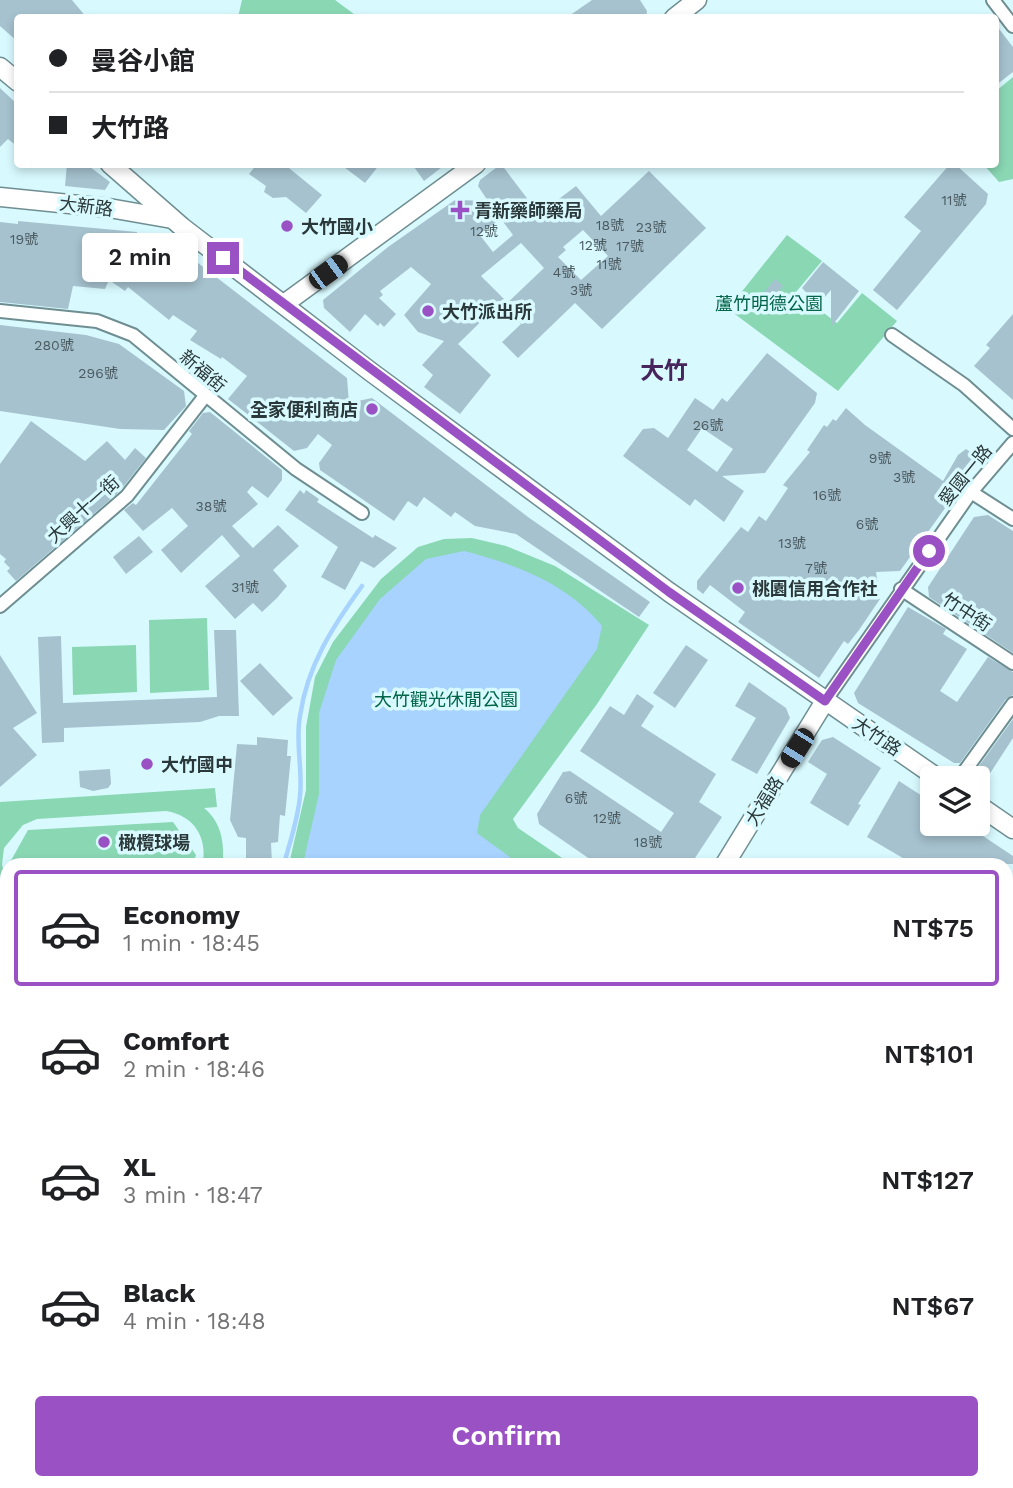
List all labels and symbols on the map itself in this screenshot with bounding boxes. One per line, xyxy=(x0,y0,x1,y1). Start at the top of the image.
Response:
street label: 大新路 xyxy=(58,192,114,220)
house number: 11號 xyxy=(942,192,966,208)
place label: 青新藥師藥局 xyxy=(474,200,582,221)
marker: 青新藥師藥局 xyxy=(452,202,468,218)
place label: 大竹國小 xyxy=(301,216,373,237)
house number: 18號 xyxy=(596,217,624,233)
marker: 大竹國小 xyxy=(279,218,295,234)
house number: 23號 xyxy=(636,219,666,235)
house number: 12號 xyxy=(470,223,498,239)
house number: 19號 xyxy=(10,231,38,247)
callout: 2 min xyxy=(83,233,198,282)
house number: 12號 xyxy=(579,237,607,253)
house number: 17號 xyxy=(616,238,644,254)
route end xyxy=(207,242,239,274)
car xyxy=(305,251,352,293)
house number: 11號 xyxy=(597,256,621,272)
house number: 4號 xyxy=(553,264,575,280)
house number: 3號 xyxy=(570,282,592,298)
park label: 蘆竹明德公園 xyxy=(715,293,823,314)
place label: 大竹派出所 xyxy=(442,301,532,322)
marker: 大竹派出所 xyxy=(420,303,436,319)
house number: 280號 xyxy=(34,337,74,353)
street label: 新福街 xyxy=(176,346,230,396)
district label: 大竹 xyxy=(640,357,688,385)
house number: 296號 xyxy=(78,365,118,381)
place label: 全家便利商店 xyxy=(250,399,358,420)
marker: 全家便利商店 xyxy=(364,401,380,417)
house number: 26號 xyxy=(693,417,723,433)
street label: 愛國一路 xyxy=(934,440,996,510)
house number: 9號 xyxy=(869,450,891,466)
house number: 3號 xyxy=(893,469,915,485)
street label: 大興十一街 xyxy=(43,471,123,547)
house number: 16號 xyxy=(813,487,841,503)
house number: 38號 xyxy=(196,498,226,514)
house number: 6號 xyxy=(856,516,878,532)
house number: 13號 xyxy=(778,535,806,551)
route start xyxy=(913,535,945,567)
house number: 7號 xyxy=(805,560,827,576)
place label: 桃園信用合作社 xyxy=(752,578,878,599)
house number: 31號 xyxy=(231,579,259,595)
marker: 桃園信用合作社 xyxy=(730,580,746,596)
street label: 竹中街 xyxy=(939,588,995,636)
park label: 大竹觀光休閒公園 xyxy=(374,689,518,710)
street label: 大竹路 xyxy=(849,712,905,760)
car xyxy=(777,725,818,771)
place label: 大竹國中 xyxy=(161,754,233,775)
marker: 大竹國中 xyxy=(139,756,155,772)
street label: 大福路 xyxy=(741,773,787,829)
house number: 6號 xyxy=(565,790,587,806)
house number: 12號 xyxy=(593,810,621,826)
place label: 橄欖球場 xyxy=(118,832,190,853)
marker: 橄欖球場 xyxy=(96,834,112,850)
house number: 18號 xyxy=(634,834,662,850)

